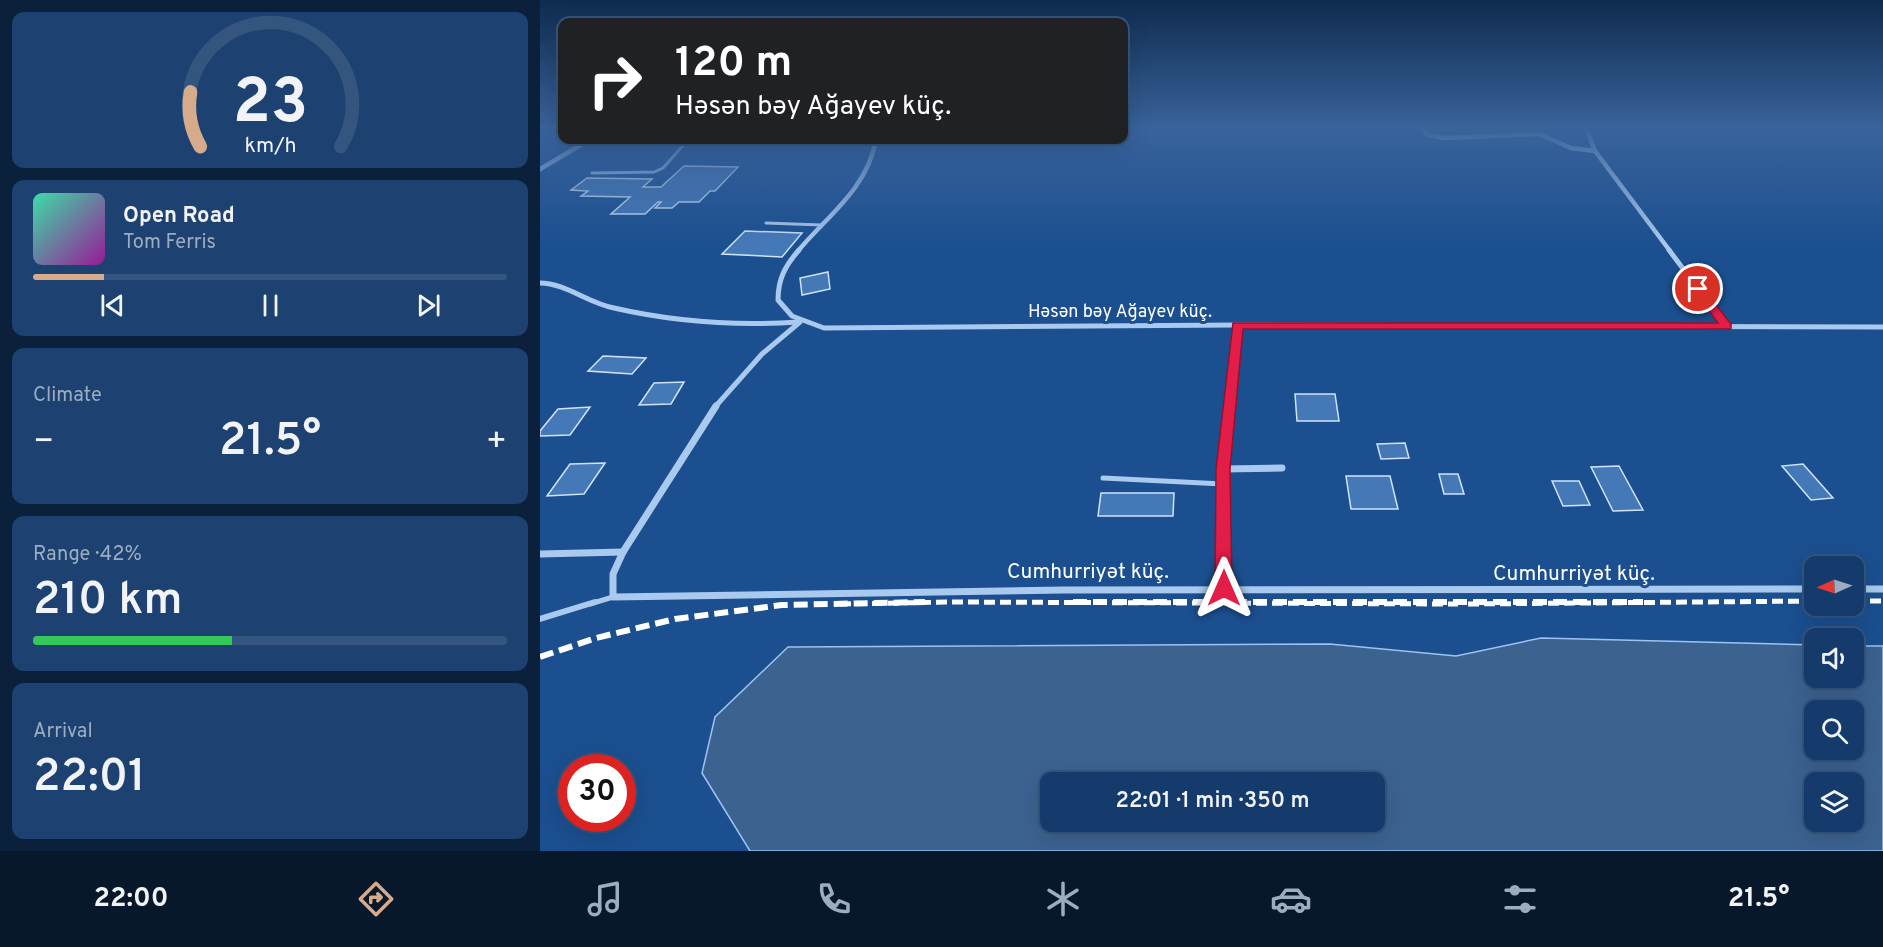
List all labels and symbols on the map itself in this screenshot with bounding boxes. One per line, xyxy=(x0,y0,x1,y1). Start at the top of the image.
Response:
pin xyxy=(1672,263,1723,314)
street label: Həsən bəy Ağayev küç. xyxy=(1028,301,1212,324)
position arrow xyxy=(1192,556,1256,620)
north arrow xyxy=(1804,556,1864,616)
street label: Cumhurriyət küç. xyxy=(1007,559,1169,586)
street label: Cumhurriyət küç. xyxy=(1493,561,1655,588)
speed limit sign: 30 xyxy=(558,754,636,832)

